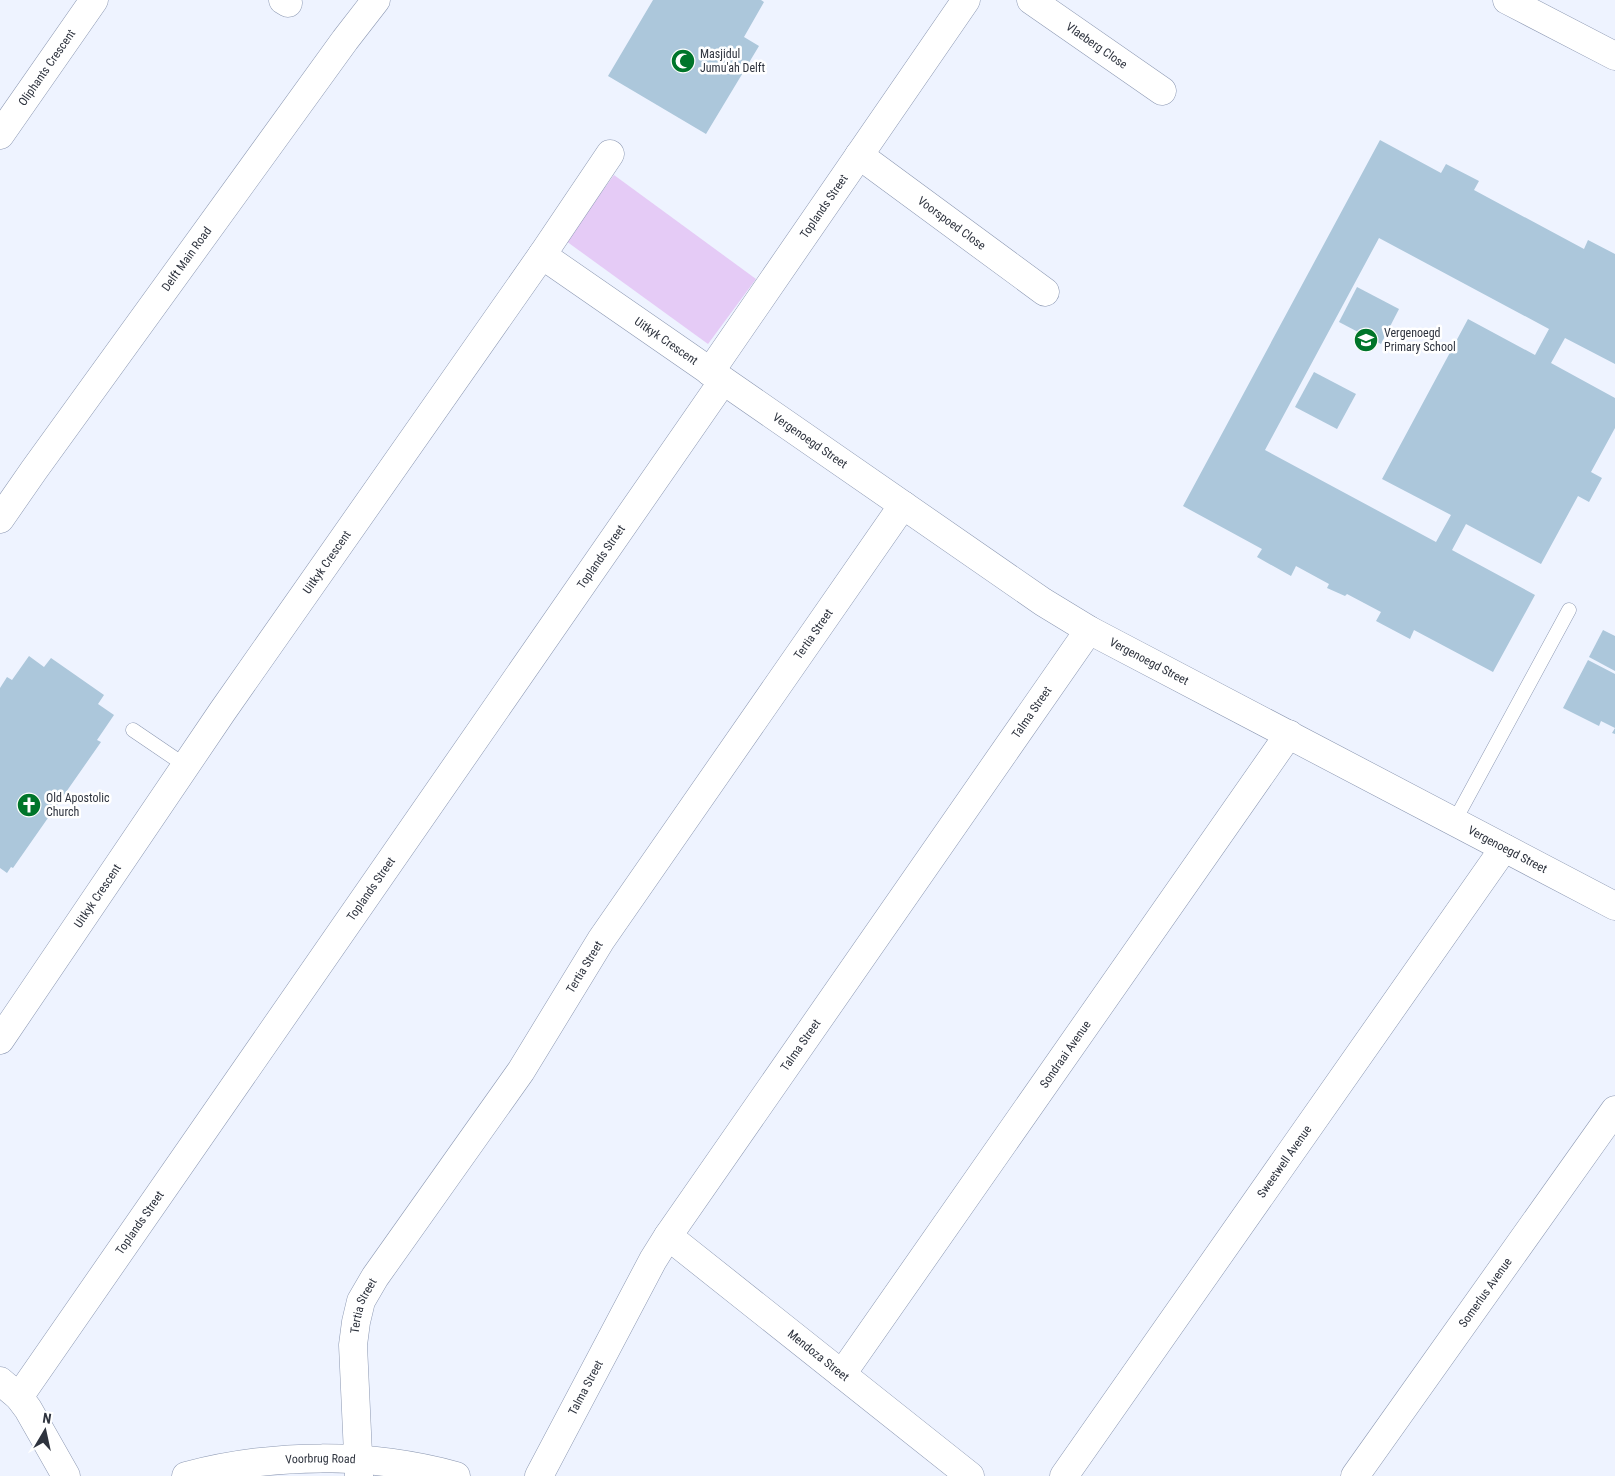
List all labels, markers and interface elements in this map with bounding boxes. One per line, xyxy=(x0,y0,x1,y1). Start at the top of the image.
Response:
street label: Vlaeberg Close xyxy=(1063,20,1130,72)
street label: Oliphants Crescent xyxy=(15,26,79,109)
place label: Masjidul Jumu'ah Delft xyxy=(700,47,766,75)
mosque icon: Masjidul Jumu'ah Delft xyxy=(670,48,696,74)
street label: Toplands Street xyxy=(797,171,851,241)
street label: Voorspoed Close xyxy=(915,194,989,253)
street label: Delft Main Road xyxy=(159,224,214,294)
street label: Uitkyk Crescent xyxy=(632,314,701,368)
place label: Vergenoegd Primary School xyxy=(1384,326,1456,354)
school or university icon: Vergenoegd Primary School xyxy=(1353,327,1379,353)
street label: Vergenoegd Street xyxy=(770,410,850,472)
street label: Toplands Street xyxy=(574,522,628,591)
street label: Uitkyk Crescent xyxy=(300,528,354,596)
street label: Tertia Street xyxy=(791,606,836,662)
street label: Vergenoegd Street xyxy=(1107,635,1191,688)
street label: Talma Street xyxy=(1009,684,1055,741)
place label: Old Apostolic Church xyxy=(46,791,110,819)
church icon: Old Apostolic Church xyxy=(16,792,42,818)
street label: Vergenoegd Street xyxy=(1466,823,1550,876)
street label: Toplands Street xyxy=(344,854,398,924)
street label: Uitkyk Crescent xyxy=(71,861,124,930)
street label: Tertia Street xyxy=(563,938,606,996)
street label: Talma Street xyxy=(778,1016,824,1074)
street label: Sondraai Avenue xyxy=(1037,1018,1094,1091)
street label: Sweetwell Avenue xyxy=(1254,1122,1315,1200)
street label: Toplands Street xyxy=(113,1188,167,1257)
street label: Somerlus Avenue xyxy=(1456,1255,1515,1330)
street label: Tertia Street xyxy=(348,1275,380,1334)
street label: Mendoza Street xyxy=(785,1327,852,1384)
street label: Talma Street xyxy=(566,1357,606,1417)
north arrow xyxy=(20,1406,70,1456)
text: N xyxy=(42,1410,53,1427)
street label: Voorbrug Road xyxy=(285,1451,356,1467)

